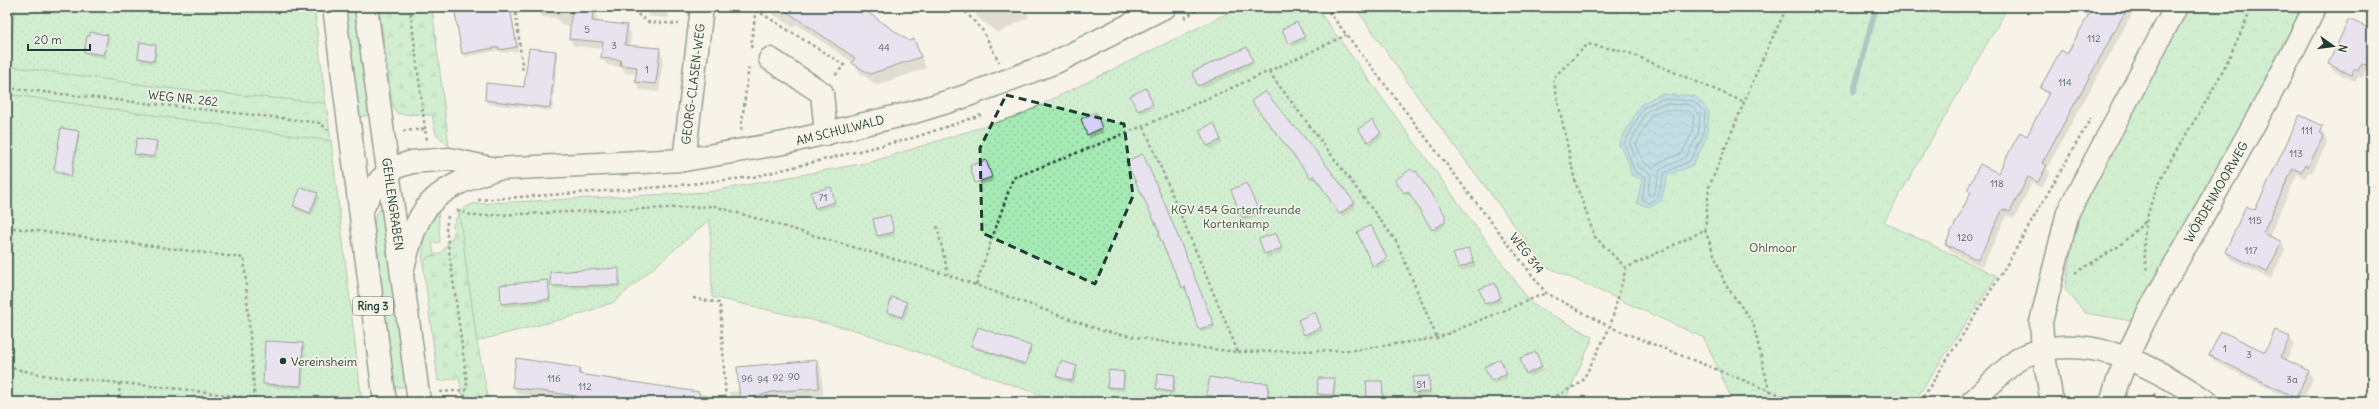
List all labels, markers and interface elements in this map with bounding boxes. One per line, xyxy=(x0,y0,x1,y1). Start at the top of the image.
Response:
street label: GEORG-CLASEN-WEG xyxy=(678,22,708,145)
house number: 5 xyxy=(584,23,590,36)
scale bar xyxy=(28,26,90,52)
north arrow xyxy=(2313,26,2353,66)
text: 20 m xyxy=(34,32,62,47)
house number: 112 xyxy=(2087,32,2101,45)
house number: 3 xyxy=(611,39,617,52)
house number: 44 xyxy=(878,41,890,54)
text: N xyxy=(2335,43,2350,54)
house number: 1 xyxy=(645,63,649,76)
house number: 114 xyxy=(2058,76,2072,89)
street label: WEG NR. 262 xyxy=(147,87,219,109)
street label: AM SCHULWALD xyxy=(794,112,886,148)
house number: 111 xyxy=(2301,124,2313,137)
street label: WÖRDENMOORWEG xyxy=(2181,139,2251,245)
house number: 113 xyxy=(2289,147,2303,160)
street label: GEHLENGRABEN xyxy=(379,157,407,251)
house number: 118 xyxy=(1990,177,2004,190)
house number: 71 xyxy=(819,191,827,204)
park label: KGV 454 Gartenfreunde Kortenkamp xyxy=(1171,202,1301,231)
house number: 115 xyxy=(2248,214,2262,227)
street label: WEG 314 xyxy=(1506,230,1548,276)
house number: 120 xyxy=(1957,231,1973,244)
park label: Ohlmoor xyxy=(1749,240,1797,255)
house number: 117 xyxy=(2245,244,2258,257)
road number: Ring 3 xyxy=(353,297,393,315)
house number: 1 xyxy=(2223,342,2227,355)
house number: 3 xyxy=(2246,348,2252,361)
place label: Vereinsheim xyxy=(291,354,358,369)
marker: Vereinsheim xyxy=(278,356,288,366)
house number: 90 xyxy=(788,370,800,383)
house number: 92 xyxy=(772,371,784,384)
house number: 116 xyxy=(547,372,561,385)
house number: 96 xyxy=(741,372,753,385)
house number: 94 xyxy=(757,373,769,386)
house number: 3a xyxy=(2286,373,2298,386)
house number: 51 xyxy=(1416,378,1426,391)
house number: 112 xyxy=(578,380,592,393)

